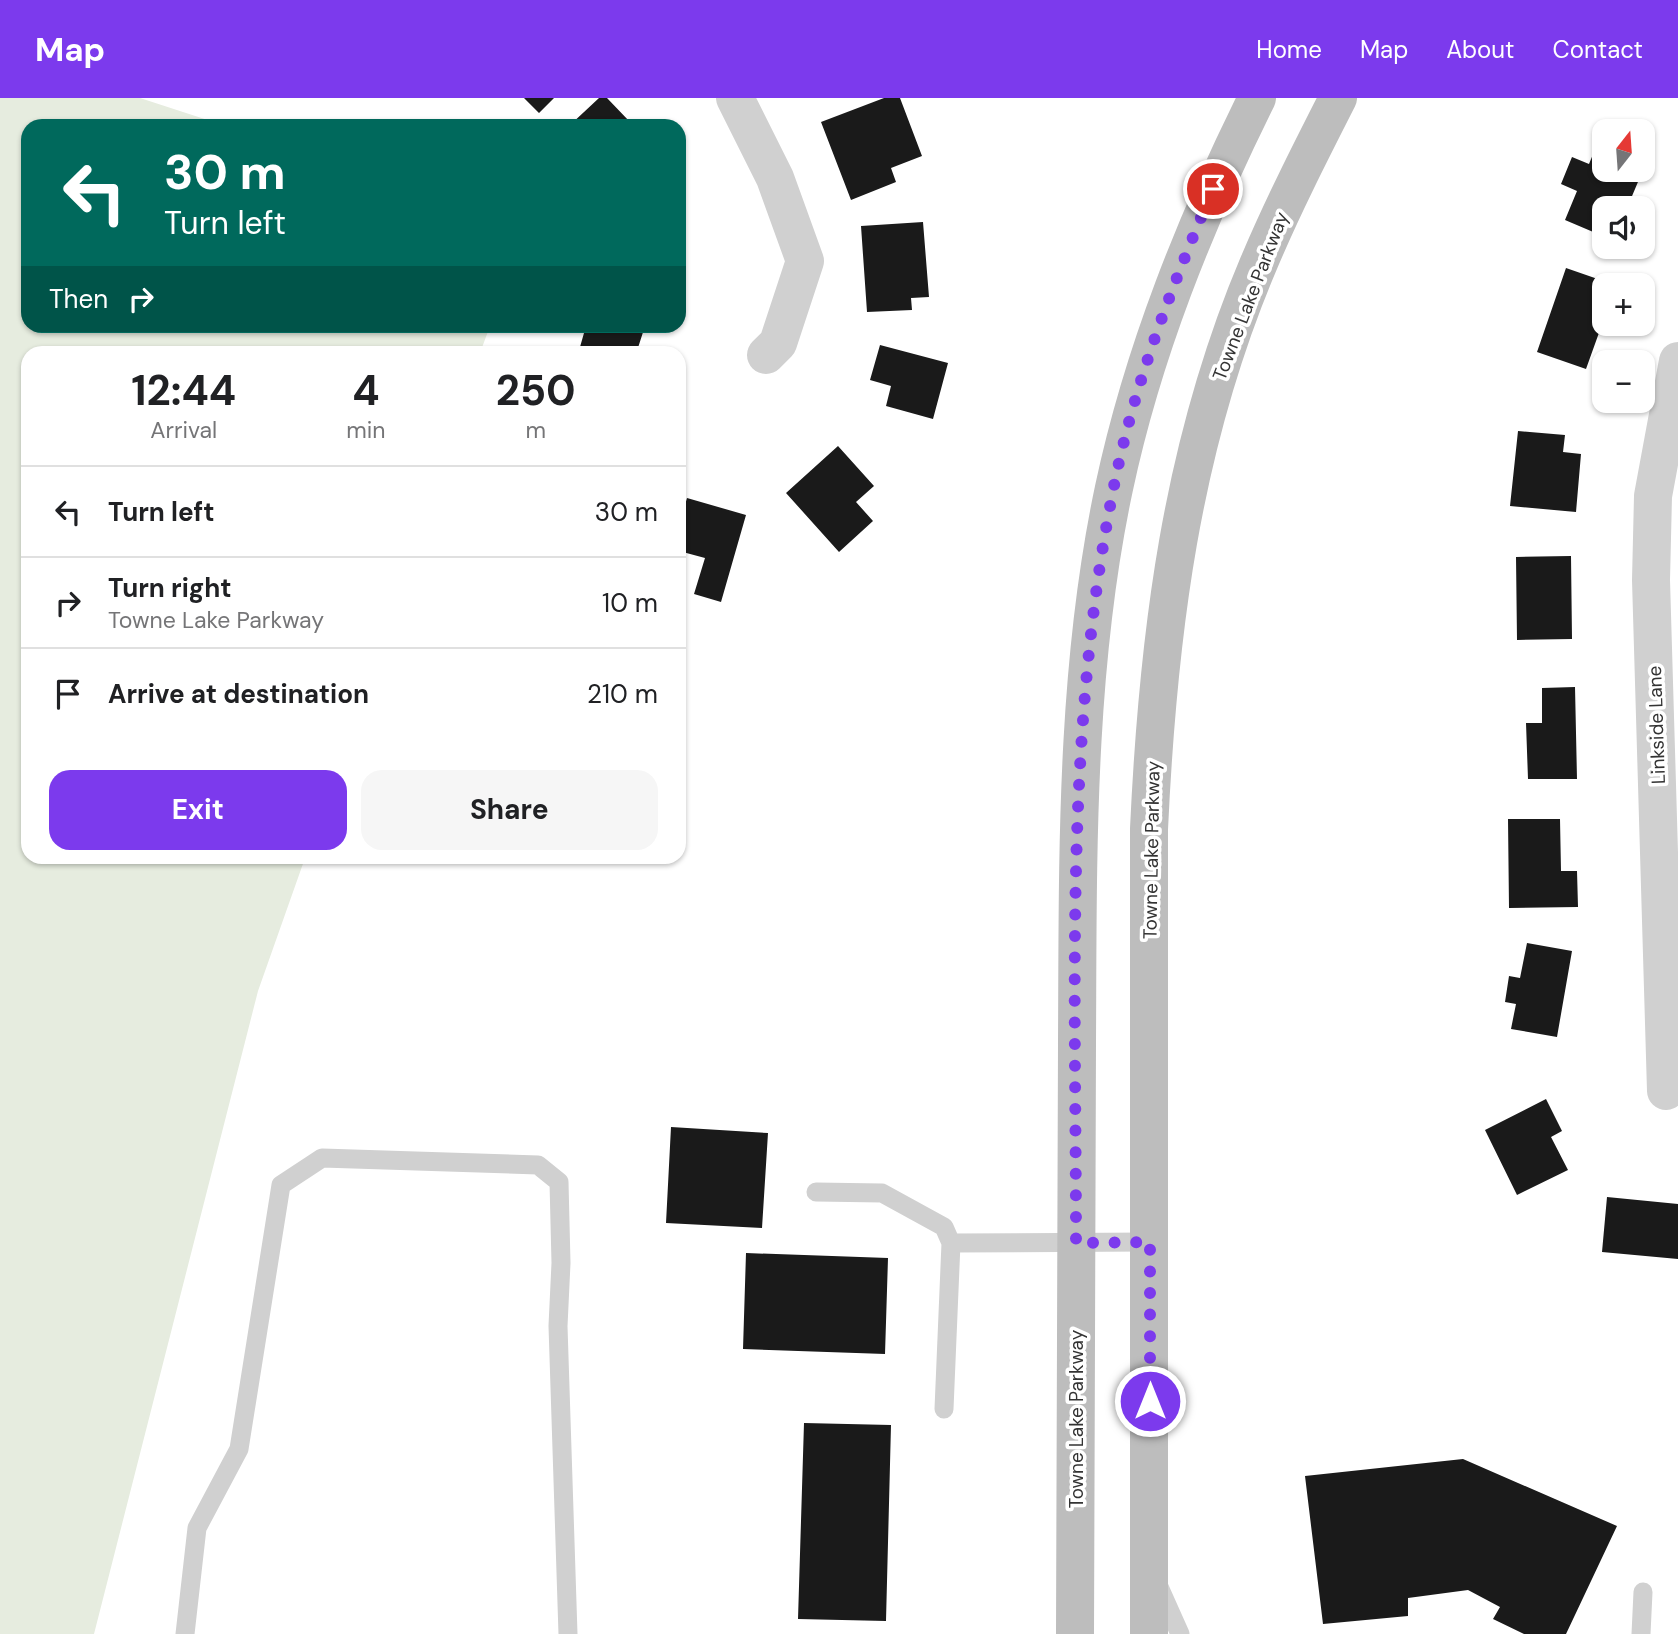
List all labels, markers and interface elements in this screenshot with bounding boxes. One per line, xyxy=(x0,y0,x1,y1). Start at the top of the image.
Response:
text: Map xyxy=(35,28,105,71)
text: Home xyxy=(1256,34,1322,65)
text: Map xyxy=(1360,34,1408,65)
text: About xyxy=(1446,34,1515,65)
text: Contact xyxy=(1553,34,1643,65)
north arrow xyxy=(1592,119,1656,182)
map controls xyxy=(1592,119,1655,413)
text: 30 m xyxy=(164,140,286,204)
icon: left xyxy=(49,147,140,238)
pin xyxy=(1183,159,1243,219)
icon: arrive xyxy=(1194,170,1232,208)
button: sound xyxy=(1592,196,1655,259)
text: Turn left xyxy=(164,202,286,244)
street label: Towne Lake Parkway xyxy=(1207,208,1294,384)
button: + xyxy=(1592,273,1655,336)
icon: right xyxy=(122,280,160,318)
text: Then xyxy=(49,282,108,316)
button: − xyxy=(1592,350,1655,413)
text: 12:44 xyxy=(131,363,236,418)
text: 4 xyxy=(352,363,380,418)
text: 250 xyxy=(496,363,576,418)
text: Arrival xyxy=(150,415,217,445)
text: min xyxy=(346,415,386,445)
text: m xyxy=(525,415,546,445)
icon: left xyxy=(49,493,87,531)
text: Turn left xyxy=(108,495,215,529)
text: 30 m xyxy=(595,495,658,529)
text: Turn right xyxy=(108,571,232,605)
icon: right xyxy=(49,584,87,622)
text: 10 m xyxy=(602,586,658,620)
text: Towne Lake Parkway xyxy=(108,605,324,635)
street label: Linkside Lane xyxy=(1642,665,1671,785)
icon: arrive xyxy=(49,675,87,713)
text: Arrive at destination xyxy=(108,677,369,711)
text: 210 m xyxy=(587,677,658,711)
street label: Towne Lake Parkway xyxy=(1137,760,1166,939)
button: Exit xyxy=(49,770,347,850)
button: Share xyxy=(361,770,658,850)
street label: Towne Lake Parkway xyxy=(1064,1329,1089,1508)
position arrow xyxy=(1113,1364,1187,1438)

